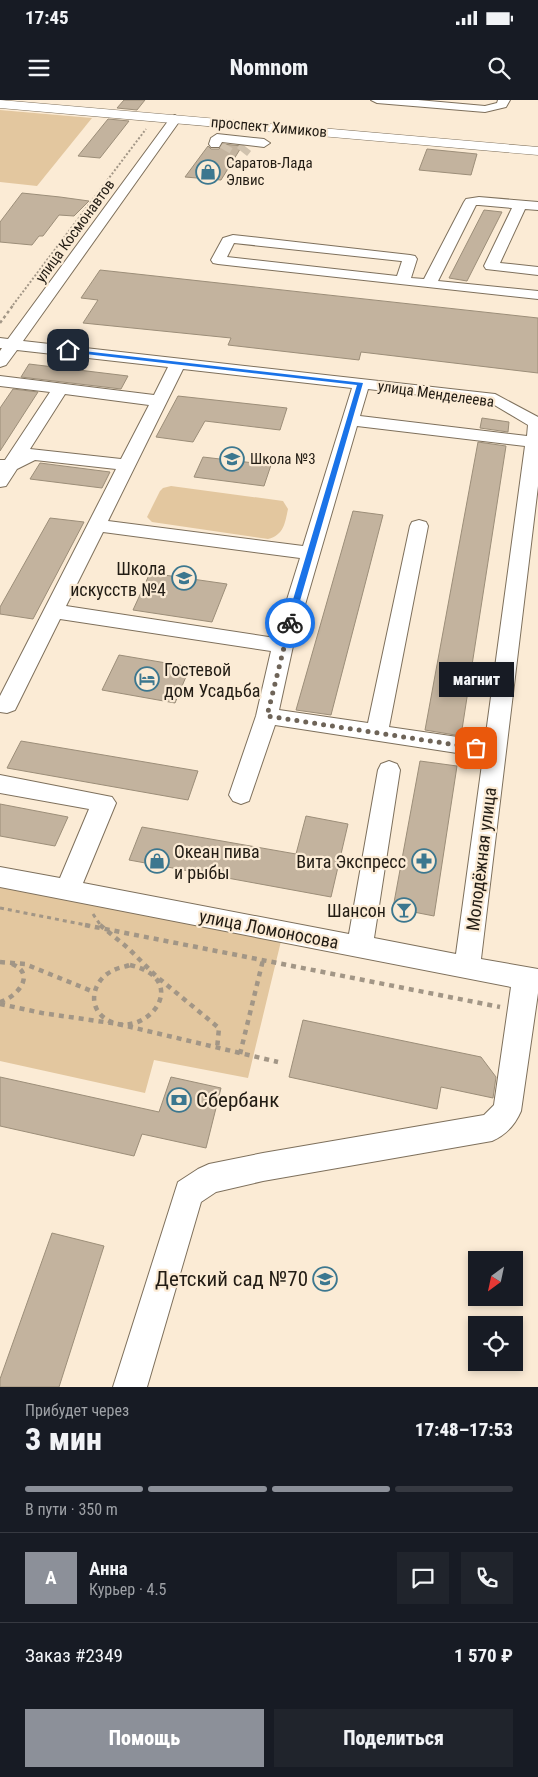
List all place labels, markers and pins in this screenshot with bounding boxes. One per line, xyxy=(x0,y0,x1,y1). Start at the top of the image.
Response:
place label: Саратов-Лада Элвис xyxy=(226,154,313,189)
shop icon: Саратов-Лада Элвис xyxy=(195,159,221,185)
pin xyxy=(47,329,89,371)
school or university icon: Школа №3 xyxy=(219,446,245,472)
place label: Школа №3 xyxy=(250,450,316,468)
place label: Школа искусств №4 xyxy=(70,558,166,600)
school or university icon: Школа искусств №4 xyxy=(171,565,197,591)
place label: Гостевой дом Усадьба xyxy=(164,659,260,701)
callout: магнит xyxy=(438,663,514,698)
hotel icon: Гостевой дом Усадьба xyxy=(134,666,160,692)
pin xyxy=(455,727,497,769)
place label: Океан пива и рыбы xyxy=(174,841,260,883)
shop icon: Океан пива и рыбы xyxy=(144,848,170,874)
pharmacy icon: Вита Экспресс xyxy=(411,848,437,874)
place label: Вита Экспресс xyxy=(296,851,406,872)
bar icon: Шансон xyxy=(391,897,417,923)
place label: Шансон xyxy=(327,900,386,921)
bank icon: Сбербанк xyxy=(166,1087,192,1113)
place label: Сбербанк xyxy=(196,1088,279,1112)
school or university icon: Детский сад №70 xyxy=(312,1266,338,1292)
place label: Детский сад №70 xyxy=(155,1267,308,1291)

